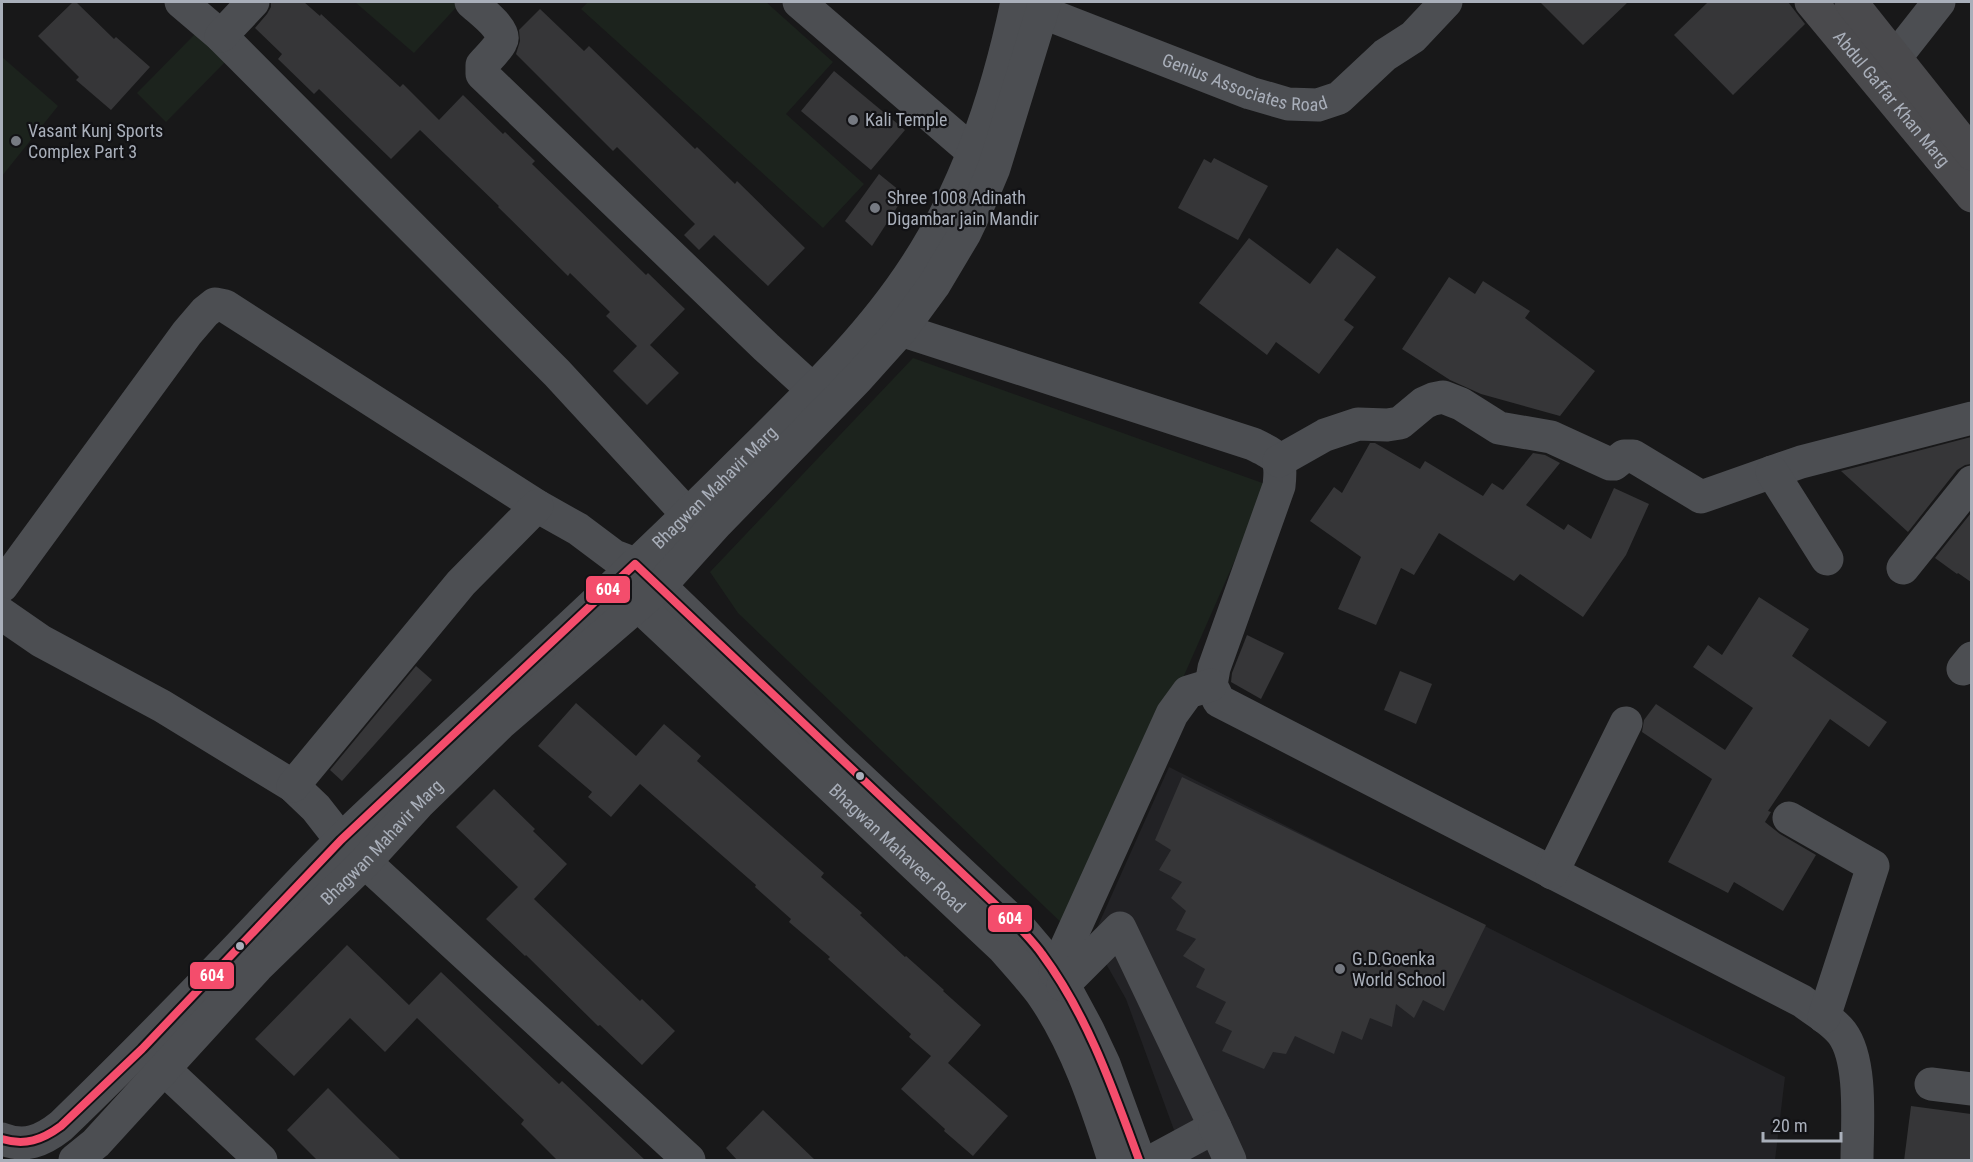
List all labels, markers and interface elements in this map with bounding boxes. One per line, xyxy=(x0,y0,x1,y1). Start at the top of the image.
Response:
street label: Abdul Gaffar Khan Marg xyxy=(1829,26,1954,171)
street label: Genius Associates Road xyxy=(1159,49,1330,115)
place label: Kali Temple xyxy=(865,109,947,130)
marker: Kali Temple xyxy=(846,113,860,127)
place label: Vasant Kunj Sports Complex Part 3 xyxy=(28,120,163,162)
marker: Vasant Kunj Sports Complex Part 3 xyxy=(9,134,23,148)
place label: Shree 1008 Adinath Digambar jain Mandir xyxy=(887,187,1039,229)
marker: Shree 1008 Adinath Digambar jain Mandir xyxy=(868,201,882,215)
street label: Bhagwan Mahavir Marg xyxy=(648,421,781,553)
line badge: 604 xyxy=(585,575,631,604)
text: 604 xyxy=(596,580,620,599)
unlabelled marker xyxy=(854,770,866,782)
street label: Bhagwan Mahavir Marg xyxy=(316,775,447,909)
street label: Bhagwan Mahaveer Road xyxy=(825,779,970,917)
line badge: 604 xyxy=(987,904,1033,933)
text: 604 xyxy=(998,909,1022,928)
unlabelled marker xyxy=(234,940,246,952)
place label: G.D.Goenka World School xyxy=(1352,948,1446,990)
line badge: 604 xyxy=(189,961,235,990)
marker: G.D.Goenka World School xyxy=(1333,962,1347,976)
text: 604 xyxy=(200,966,224,985)
scale bar xyxy=(1763,1105,1841,1143)
text: 20 m xyxy=(1772,1115,1807,1136)

